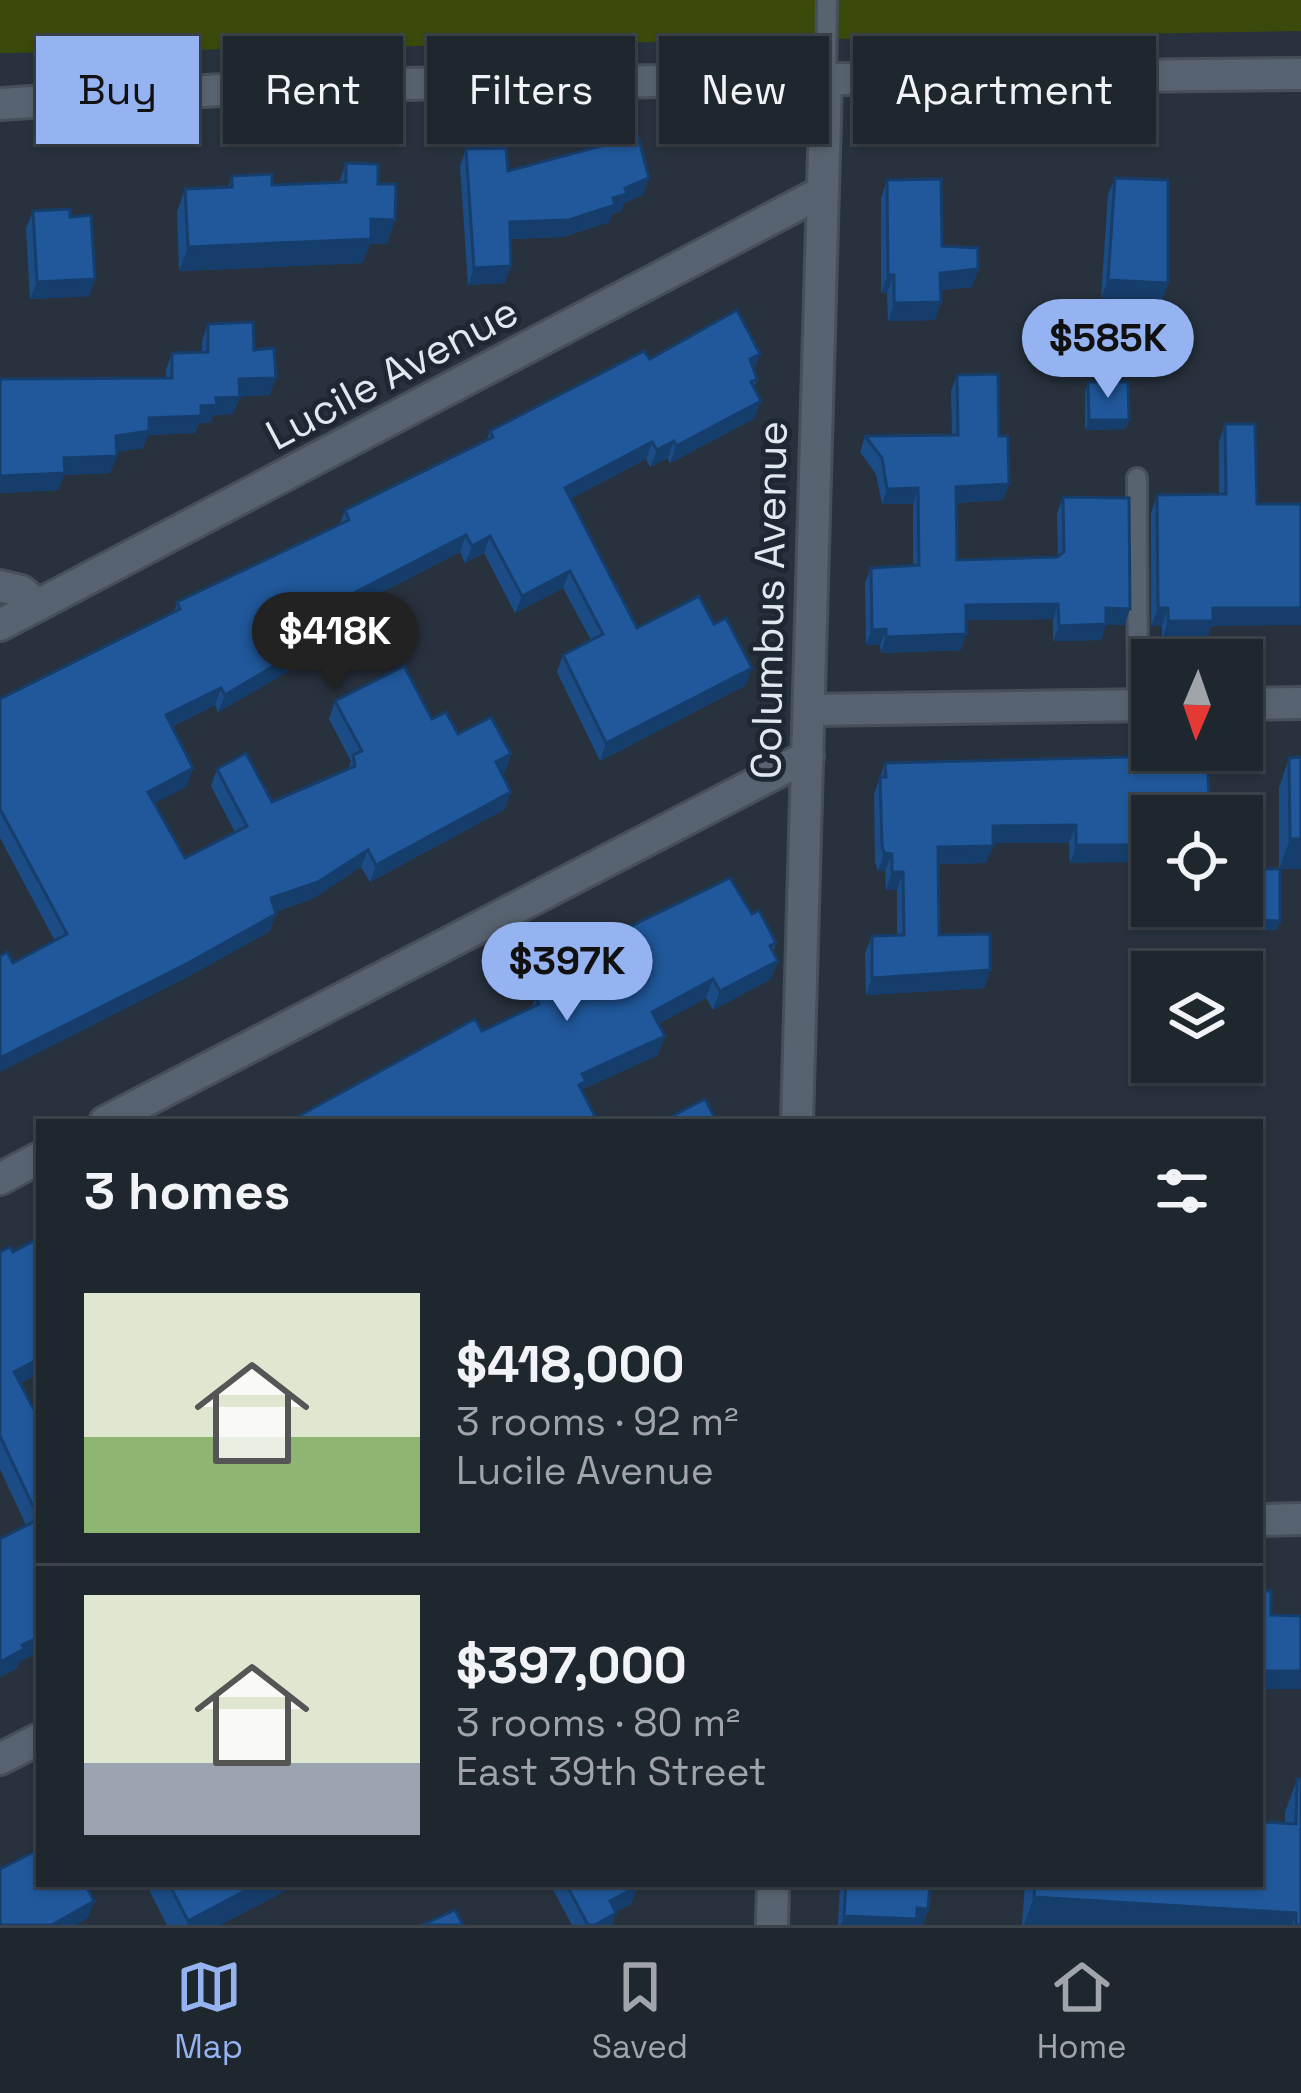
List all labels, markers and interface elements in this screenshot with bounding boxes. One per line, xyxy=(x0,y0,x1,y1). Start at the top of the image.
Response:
chip: Buy xyxy=(36,36,199,144)
chip: Rent xyxy=(223,36,403,144)
chip: Filters xyxy=(427,36,635,144)
chip: New xyxy=(659,36,829,144)
chip: Apartment xyxy=(853,36,1156,144)
street label: Lucile Avenue xyxy=(257,284,527,462)
pin: $585K xyxy=(1024,299,1192,401)
text: $585K xyxy=(1049,313,1167,362)
street label: Columbus Avenue xyxy=(739,420,799,780)
pin: $418K xyxy=(251,592,419,694)
text: $418K xyxy=(279,606,391,655)
north arrow xyxy=(1131,639,1263,771)
map controls xyxy=(1131,639,1263,1083)
button: locate xyxy=(1131,795,1263,927)
pin: $397K xyxy=(483,922,651,1024)
text: $397K xyxy=(509,936,625,985)
button: layers xyxy=(1131,951,1263,1083)
icon: filters xyxy=(1149,1158,1215,1224)
text: 3 homes xyxy=(84,1159,290,1224)
text: $418,000 xyxy=(456,1332,685,1397)
icon: home xyxy=(180,1341,324,1485)
text: 3 rooms · 92 m² xyxy=(456,1397,738,1446)
text: Lucile Avenue xyxy=(456,1446,714,1495)
text: $397,000 xyxy=(456,1633,687,1698)
icon: home xyxy=(180,1643,324,1787)
text: 3 rooms · 80 m² xyxy=(456,1698,740,1747)
text: East 39th Street xyxy=(456,1747,767,1796)
tab: Map xyxy=(174,1954,243,2068)
tab: Saved xyxy=(592,1954,688,2068)
tab: Home xyxy=(1037,1954,1127,2068)

